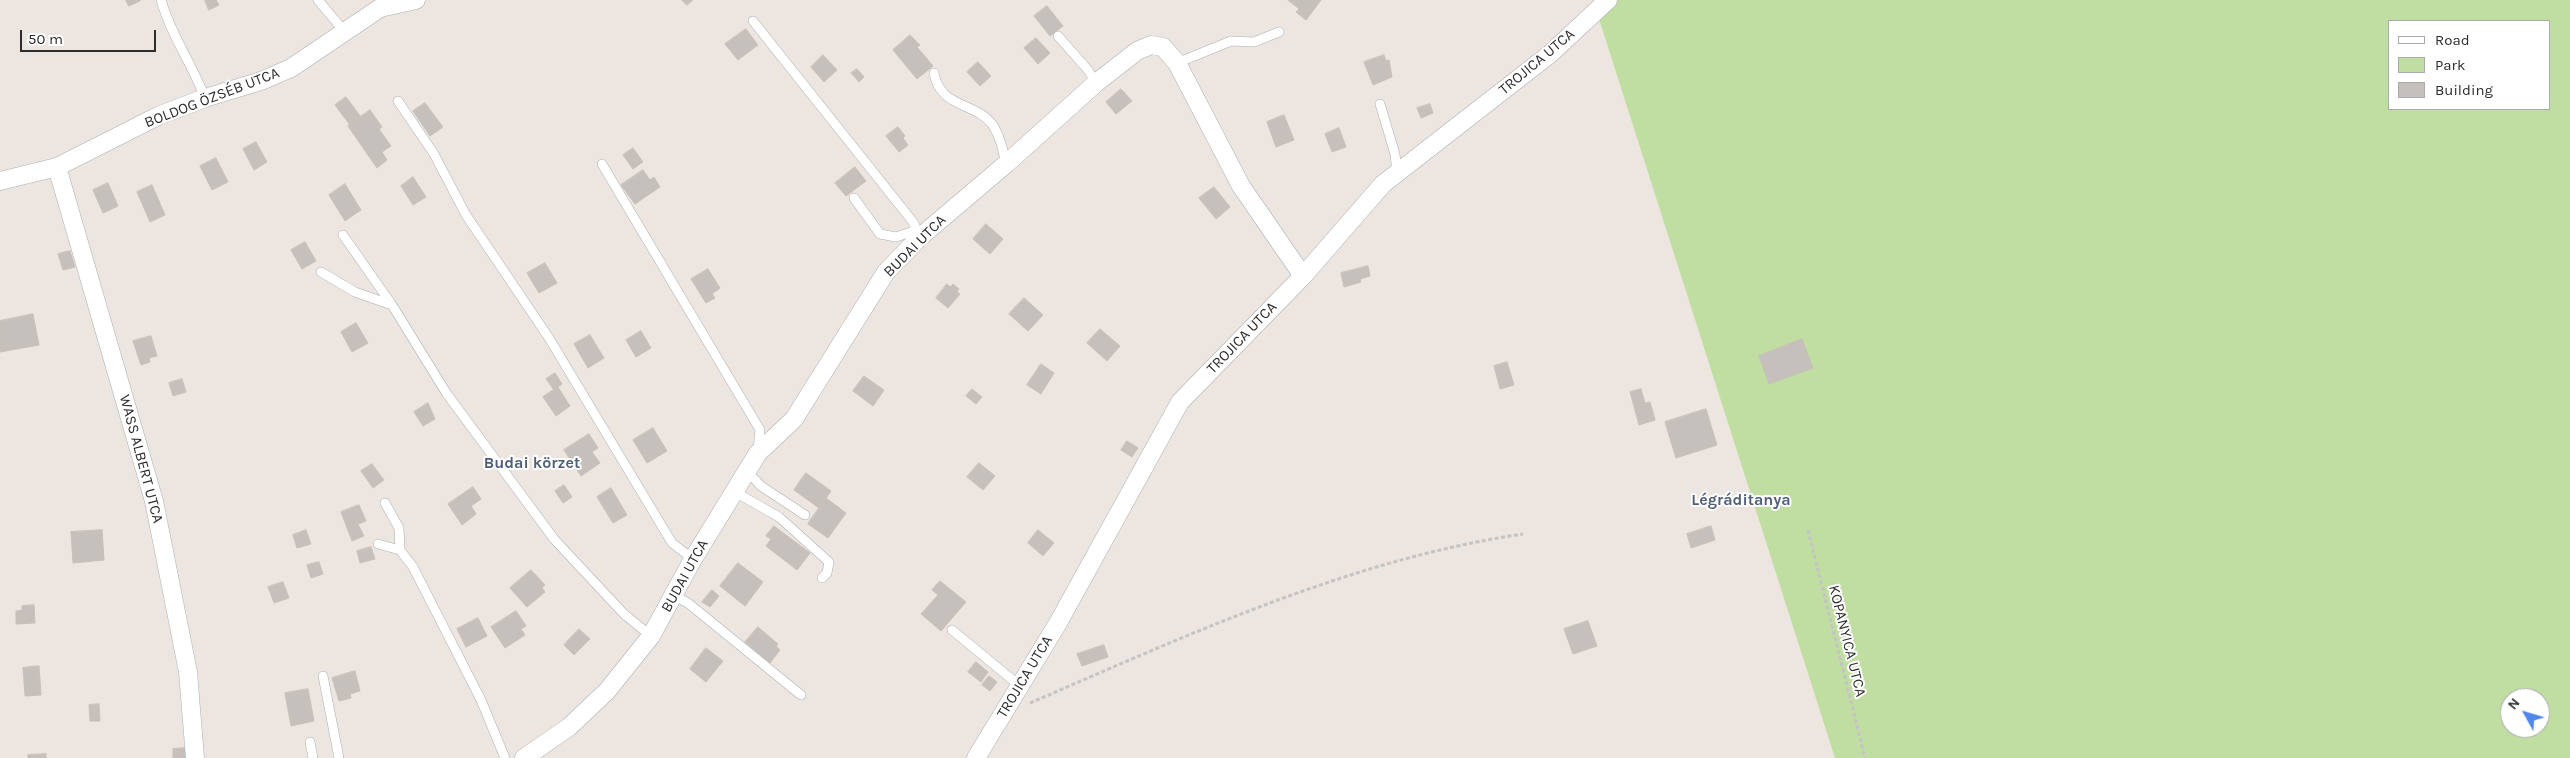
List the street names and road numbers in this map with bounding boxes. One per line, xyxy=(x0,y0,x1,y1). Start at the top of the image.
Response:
street label: TROJICA UTCA xyxy=(1496,25,1578,99)
street label: BOLDOG ÖZSÉB UTCA xyxy=(142,64,282,132)
street label: BUDAI UTCA xyxy=(880,211,950,281)
street label: TROJICA UTCA xyxy=(1203,298,1281,378)
street label: WASS ALBERT UTCA xyxy=(115,393,167,525)
street label: BUDAI UTCA xyxy=(658,536,712,616)
street label: KOPANYICA UTCA xyxy=(1824,583,1870,699)
street label: TROJICA UTCA xyxy=(993,632,1057,722)

